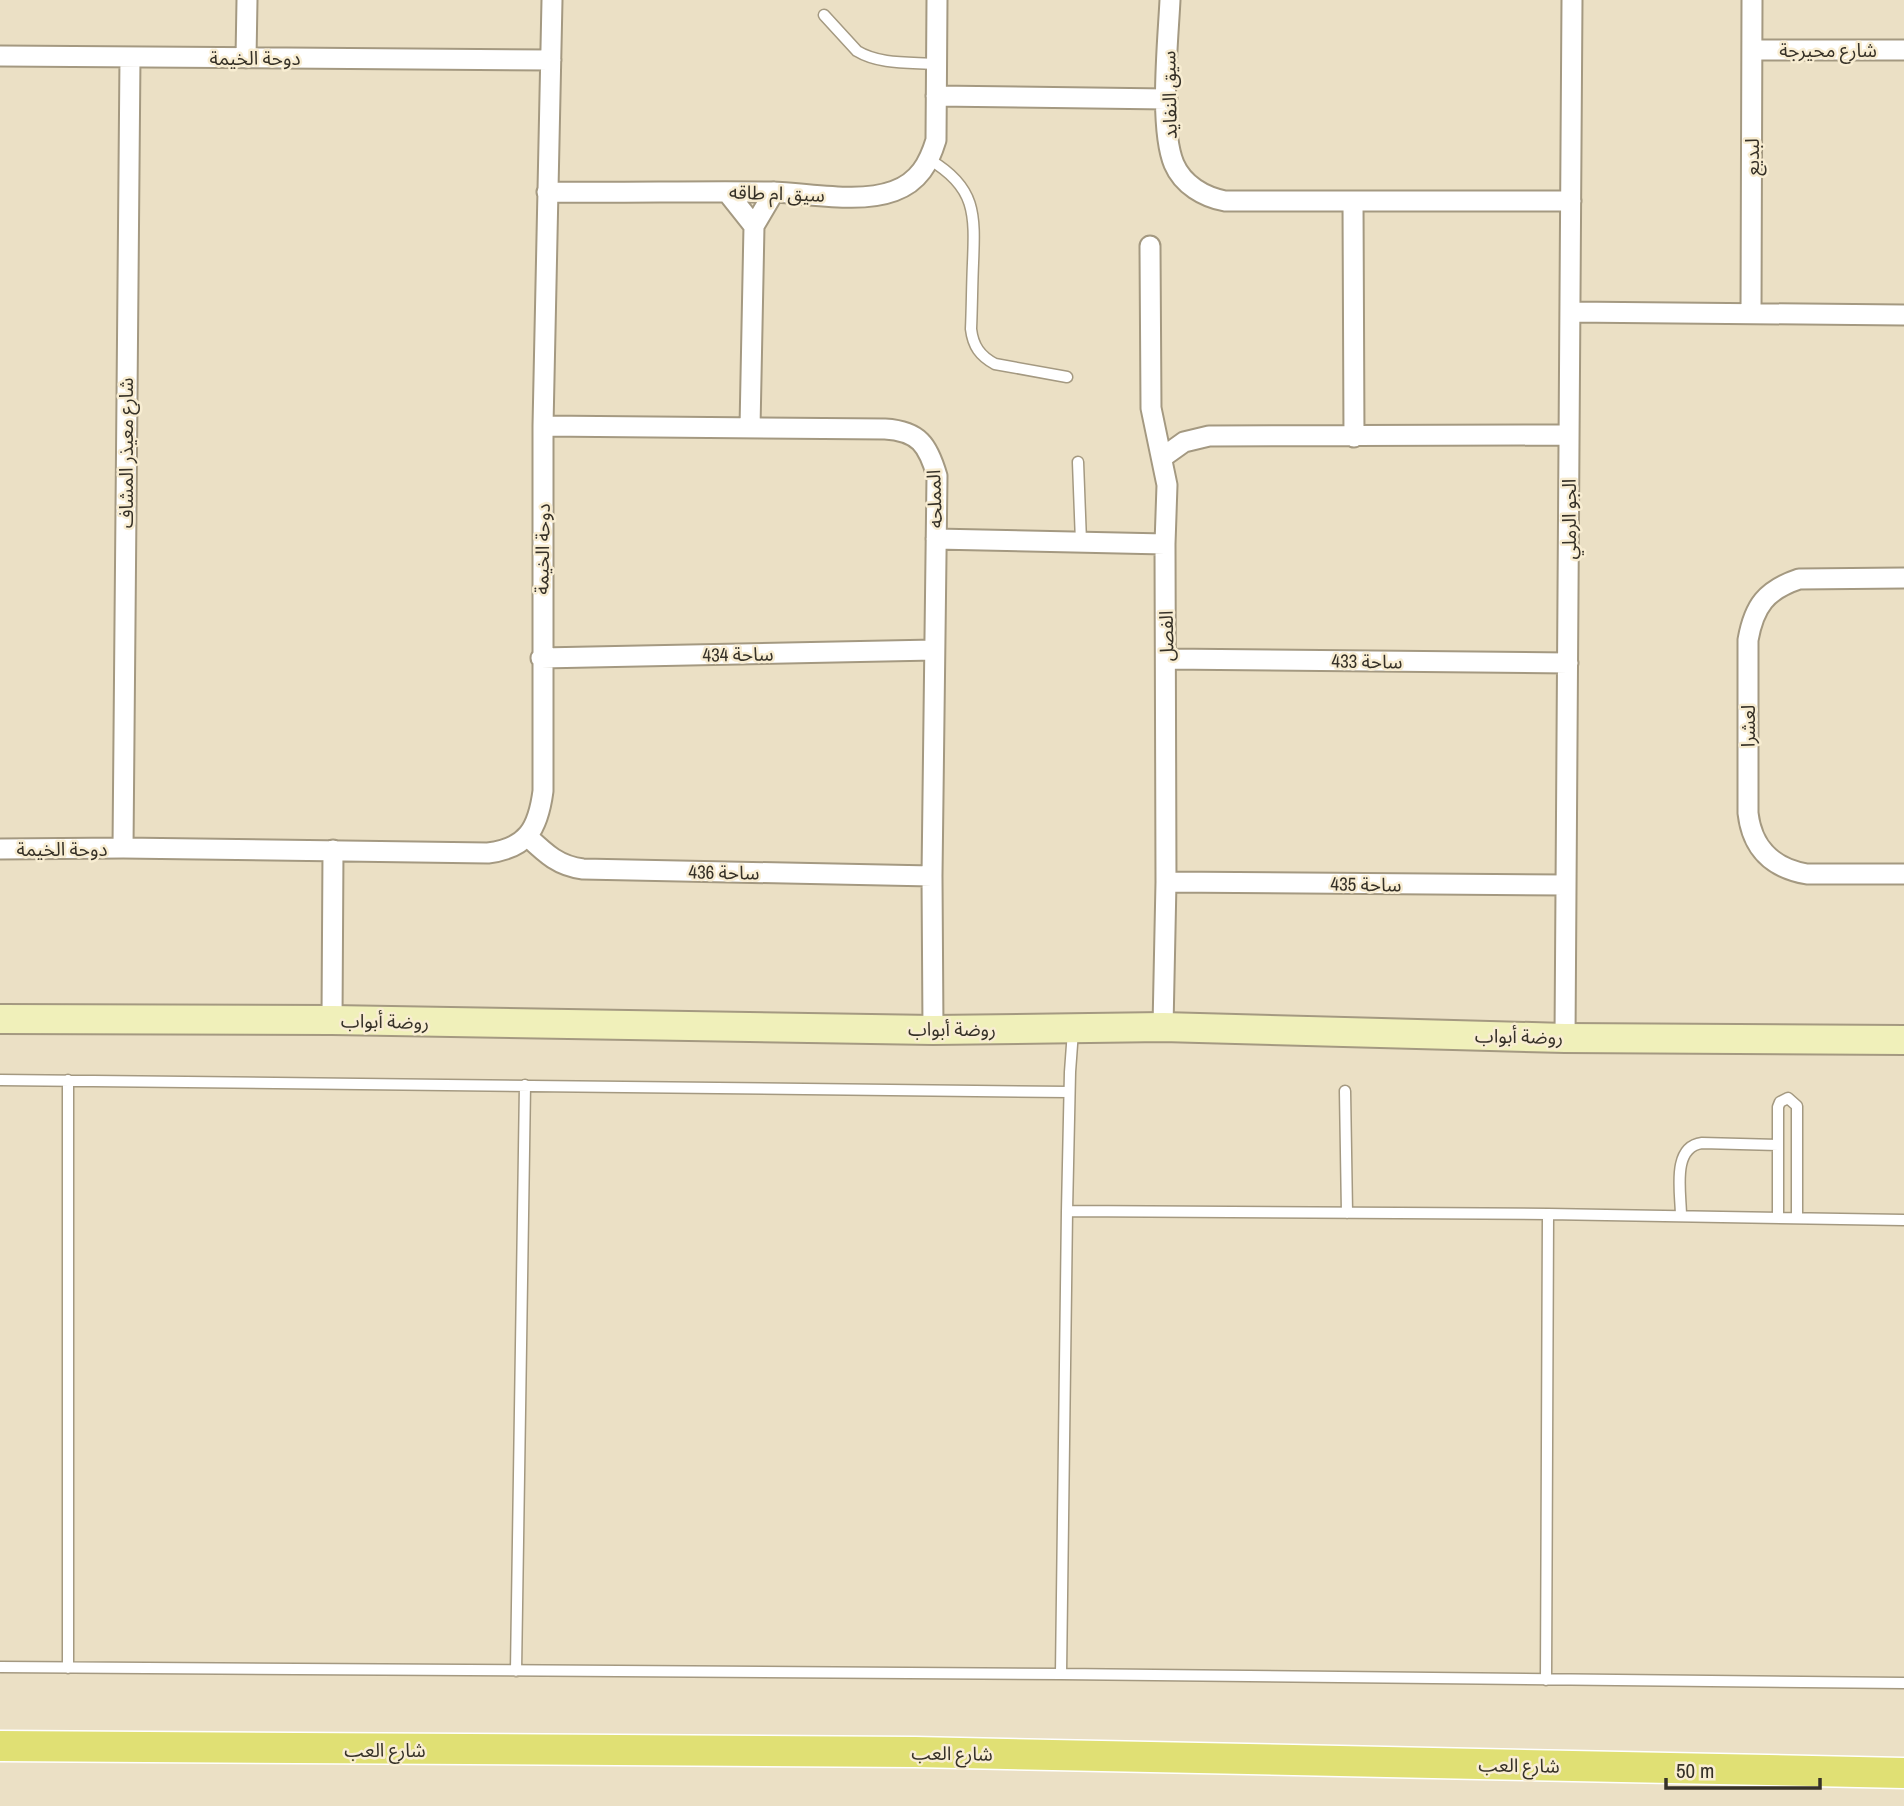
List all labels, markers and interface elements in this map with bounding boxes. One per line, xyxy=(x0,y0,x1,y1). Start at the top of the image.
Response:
street label: شارع محيرجة xyxy=(1779,37,1877,64)
street label: دوحة الخيمة xyxy=(209,45,301,71)
street label: سيق النفايد xyxy=(1155,51,1183,139)
street label: لبديع xyxy=(1739,138,1767,176)
street label: سيق ام طاقه xyxy=(729,178,825,210)
street label: شارع معيذر المشاف xyxy=(113,378,140,528)
street label: المملحه xyxy=(920,469,948,529)
street label: الجو الرملي xyxy=(1556,479,1584,559)
street label: دوحة الخيمة xyxy=(528,503,556,595)
street label: الفصل xyxy=(1153,610,1179,662)
street label: ساحة 434 xyxy=(702,640,774,668)
street label: ساحة 433 xyxy=(1331,647,1403,675)
street label: لعشرا xyxy=(1735,705,1761,747)
street label: دوحة الخيمة xyxy=(16,836,108,862)
street label: ساحة 436 xyxy=(688,858,760,886)
street label: ساحة 435 xyxy=(1330,870,1402,898)
street label: روضة أبواب xyxy=(341,1007,429,1035)
street label: روضة أبواب xyxy=(908,1016,996,1042)
street label: روضة أبواب xyxy=(1475,1022,1563,1050)
street label: شارع العب xyxy=(344,1737,426,1764)
street label: شارع العب xyxy=(911,1739,993,1768)
scale bar xyxy=(1666,1746,1820,1790)
street label: شارع العب xyxy=(1478,1751,1560,1780)
text: 50 m xyxy=(1676,1756,1714,1785)

